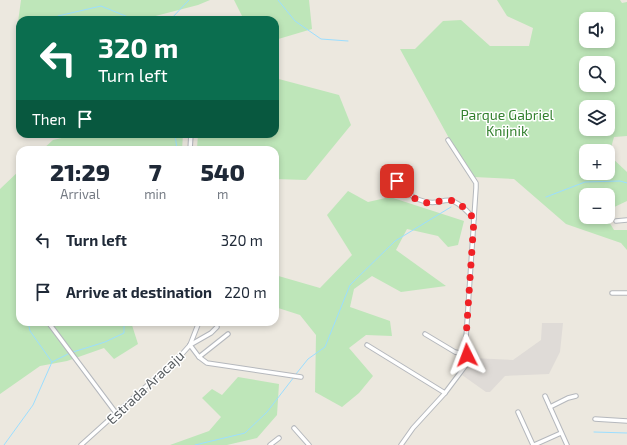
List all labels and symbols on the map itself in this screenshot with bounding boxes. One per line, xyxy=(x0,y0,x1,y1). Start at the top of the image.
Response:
park label: Parque Gabriel Knijnik xyxy=(460,106,554,139)
pin xyxy=(380,164,414,198)
position arrow xyxy=(446,334,488,376)
street label: Estrada Aracaju xyxy=(103,347,187,427)

